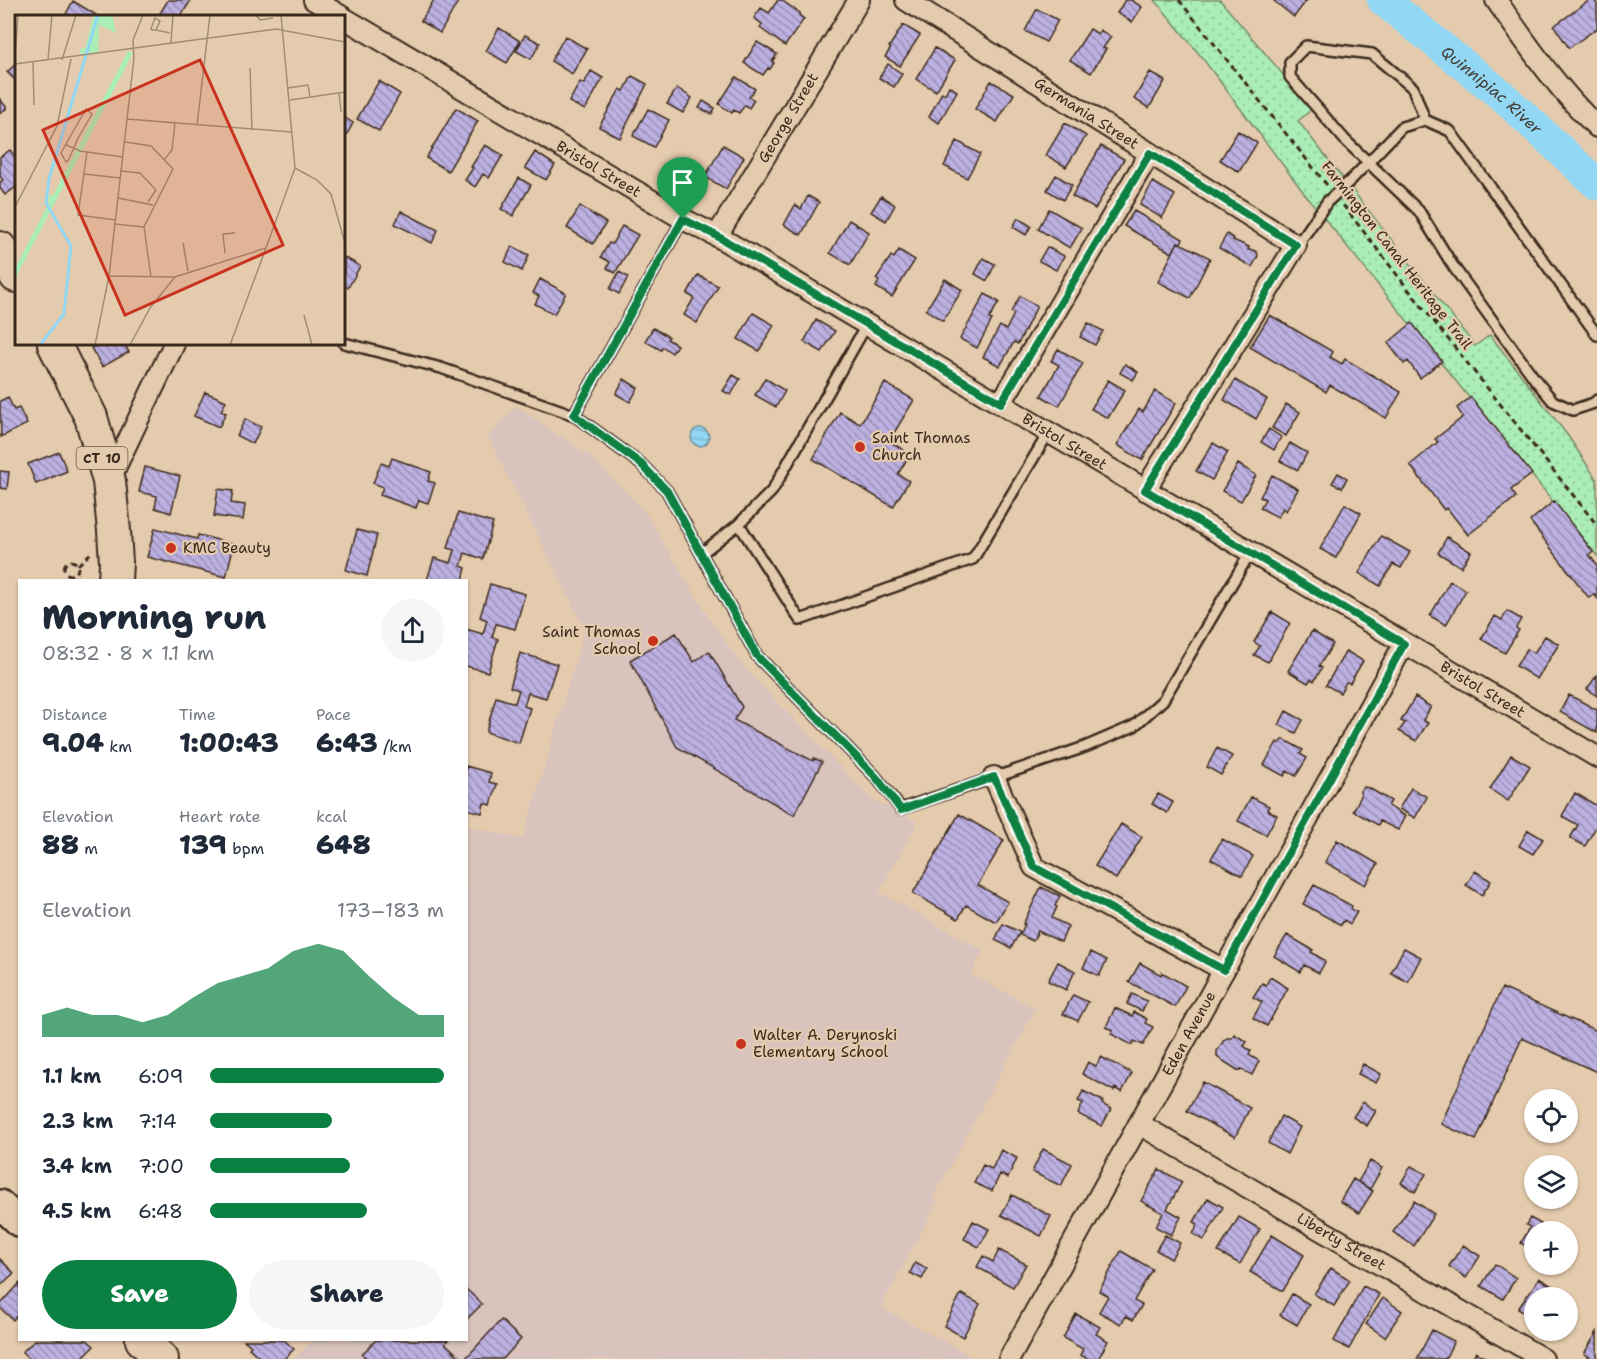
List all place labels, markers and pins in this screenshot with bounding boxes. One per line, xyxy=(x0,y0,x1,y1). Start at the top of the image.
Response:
pin xyxy=(657,157,708,219)
place label: Saint Thomas Church xyxy=(872,428,971,465)
marker: Saint Thomas Church xyxy=(853,440,867,454)
place label: KMC Beauty xyxy=(183,538,271,558)
marker: KMC Beauty xyxy=(164,541,178,555)
place label: Saint Thomas School xyxy=(542,622,641,659)
marker: Saint Thomas School xyxy=(646,634,660,648)
place label: Walter A. Derynoski Elementary School xyxy=(753,1025,897,1062)
marker: Walter A. Derynoski Elementary School xyxy=(734,1037,748,1051)

